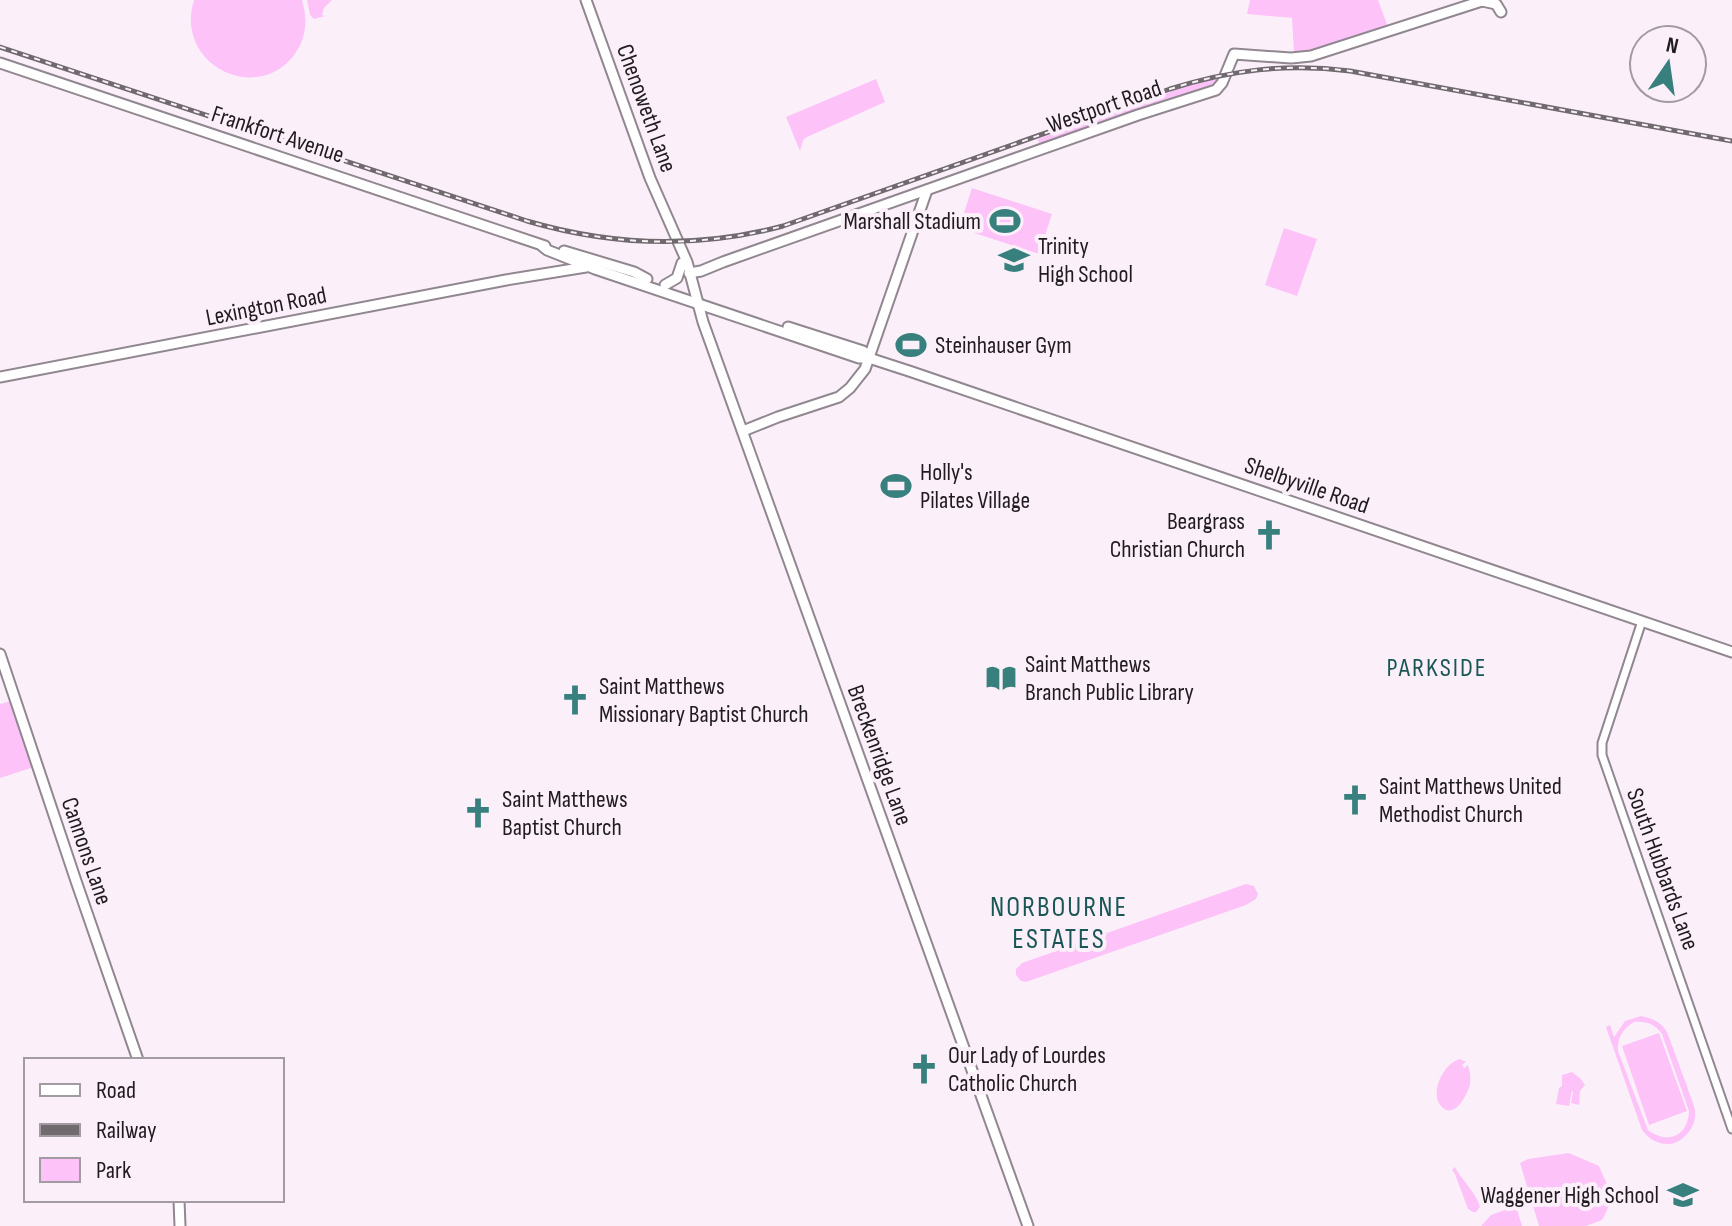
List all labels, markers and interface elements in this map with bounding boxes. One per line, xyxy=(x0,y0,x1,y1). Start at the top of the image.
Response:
north arrow xyxy=(1628,24,1708,104)
text: N xyxy=(1663,31,1681,60)
street label: Chenoweth Lane xyxy=(610,40,683,176)
street label: Westport Road xyxy=(1043,73,1165,140)
street label: Frankfort Avenue xyxy=(208,99,348,170)
sports icon: Marshall Stadium xyxy=(988,204,1022,238)
place label: Marshall Stadium xyxy=(843,207,981,236)
place label: Trinity High School xyxy=(1038,232,1133,289)
school or university icon: Trinity High School xyxy=(997,243,1031,277)
street label: Lexington Road xyxy=(203,281,329,332)
sports icon: Steinhauser Gym xyxy=(894,328,928,362)
place label: Steinhauser Gym xyxy=(935,331,1072,360)
street label: Shelbyville Road xyxy=(1241,451,1373,520)
place label: Holly's Pilates Village xyxy=(920,458,1030,515)
sports icon: Holly's Pilates Village xyxy=(879,469,913,503)
place label: Beargrass Christian Church xyxy=(1110,507,1245,564)
church icon: Beargrass Christian Church xyxy=(1252,518,1286,552)
place label: Saint Matthews Branch Public Library xyxy=(1025,650,1194,707)
district label: PARKSIDE xyxy=(1386,653,1488,684)
library icon: Saint Matthews Branch Public Library xyxy=(984,661,1018,695)
place label: Saint Matthews Missionary Baptist Church xyxy=(599,672,809,729)
street label: Breckenridge Lane xyxy=(841,681,918,829)
church icon: Saint Matthews Missionary Baptist Church xyxy=(558,683,592,717)
place label: Saint Matthews United Methodist Church xyxy=(1379,772,1562,829)
church icon: Saint Matthews United Methodist Church xyxy=(1338,783,1372,817)
street label: South Hubbards Lane xyxy=(1620,784,1705,954)
place label: Saint Matthews Baptist Church xyxy=(502,785,628,842)
street label: Cannons Lane xyxy=(55,794,118,909)
church icon: Saint Matthews Baptist Church xyxy=(461,796,495,830)
district label: NORBOURNE ESTATES xyxy=(990,891,1128,956)
place label: Our Lady of Lourdes Catholic Church xyxy=(948,1041,1106,1098)
church icon: Our Lady of Lourdes Catholic Church xyxy=(907,1052,941,1086)
legend xyxy=(24,1058,284,1202)
text: Road xyxy=(96,1076,136,1105)
text: Railway xyxy=(96,1116,156,1145)
text: Park xyxy=(96,1156,131,1185)
school or university icon: Waggener High School xyxy=(1666,1178,1700,1212)
place label: Waggener High School xyxy=(1481,1181,1659,1210)

